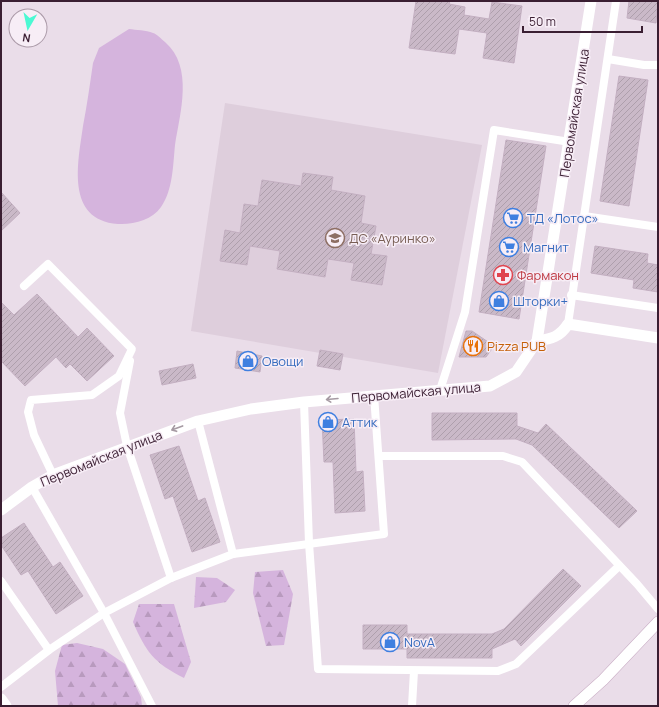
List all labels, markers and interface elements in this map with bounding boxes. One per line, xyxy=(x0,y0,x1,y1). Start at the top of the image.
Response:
north arrow xyxy=(8,8,48,48)
scale bar xyxy=(523,8,642,34)
text: 50 m xyxy=(529,13,556,30)
text: N xyxy=(21,30,31,46)
street label: Первомайская улица xyxy=(555,47,593,179)
supermarket icon: ТД «Лотос» xyxy=(502,207,524,229)
place label: ТД «Лотос» xyxy=(527,209,599,227)
school or university icon: ДС «Ауринко» xyxy=(324,227,346,249)
place label: ДС «Ауринко» xyxy=(349,229,436,247)
supermarket icon: Магнит xyxy=(498,236,520,258)
place label: Магнит xyxy=(523,238,569,256)
pharmacy icon: Фармакон xyxy=(492,264,514,286)
place label: Фармакон xyxy=(517,266,579,284)
shop icon: Шторки+ xyxy=(488,290,510,312)
place label: Шторки+ xyxy=(513,292,568,310)
restaurant icon: Pizza PUB xyxy=(462,335,484,357)
place label: Pizza PUB xyxy=(487,337,546,355)
shop icon: Овощи xyxy=(237,350,259,372)
place label: Овощи xyxy=(262,352,303,370)
street label: Первомайская улица xyxy=(351,377,481,407)
one-way arrow xyxy=(326,395,339,403)
shop icon: Аттик xyxy=(317,411,339,433)
place label: Аттик xyxy=(342,413,378,431)
street label: Первомайская улица xyxy=(37,425,165,491)
one-way arrow xyxy=(171,425,183,433)
shop icon: NovA xyxy=(379,631,401,653)
place label: NovA xyxy=(404,633,435,651)

